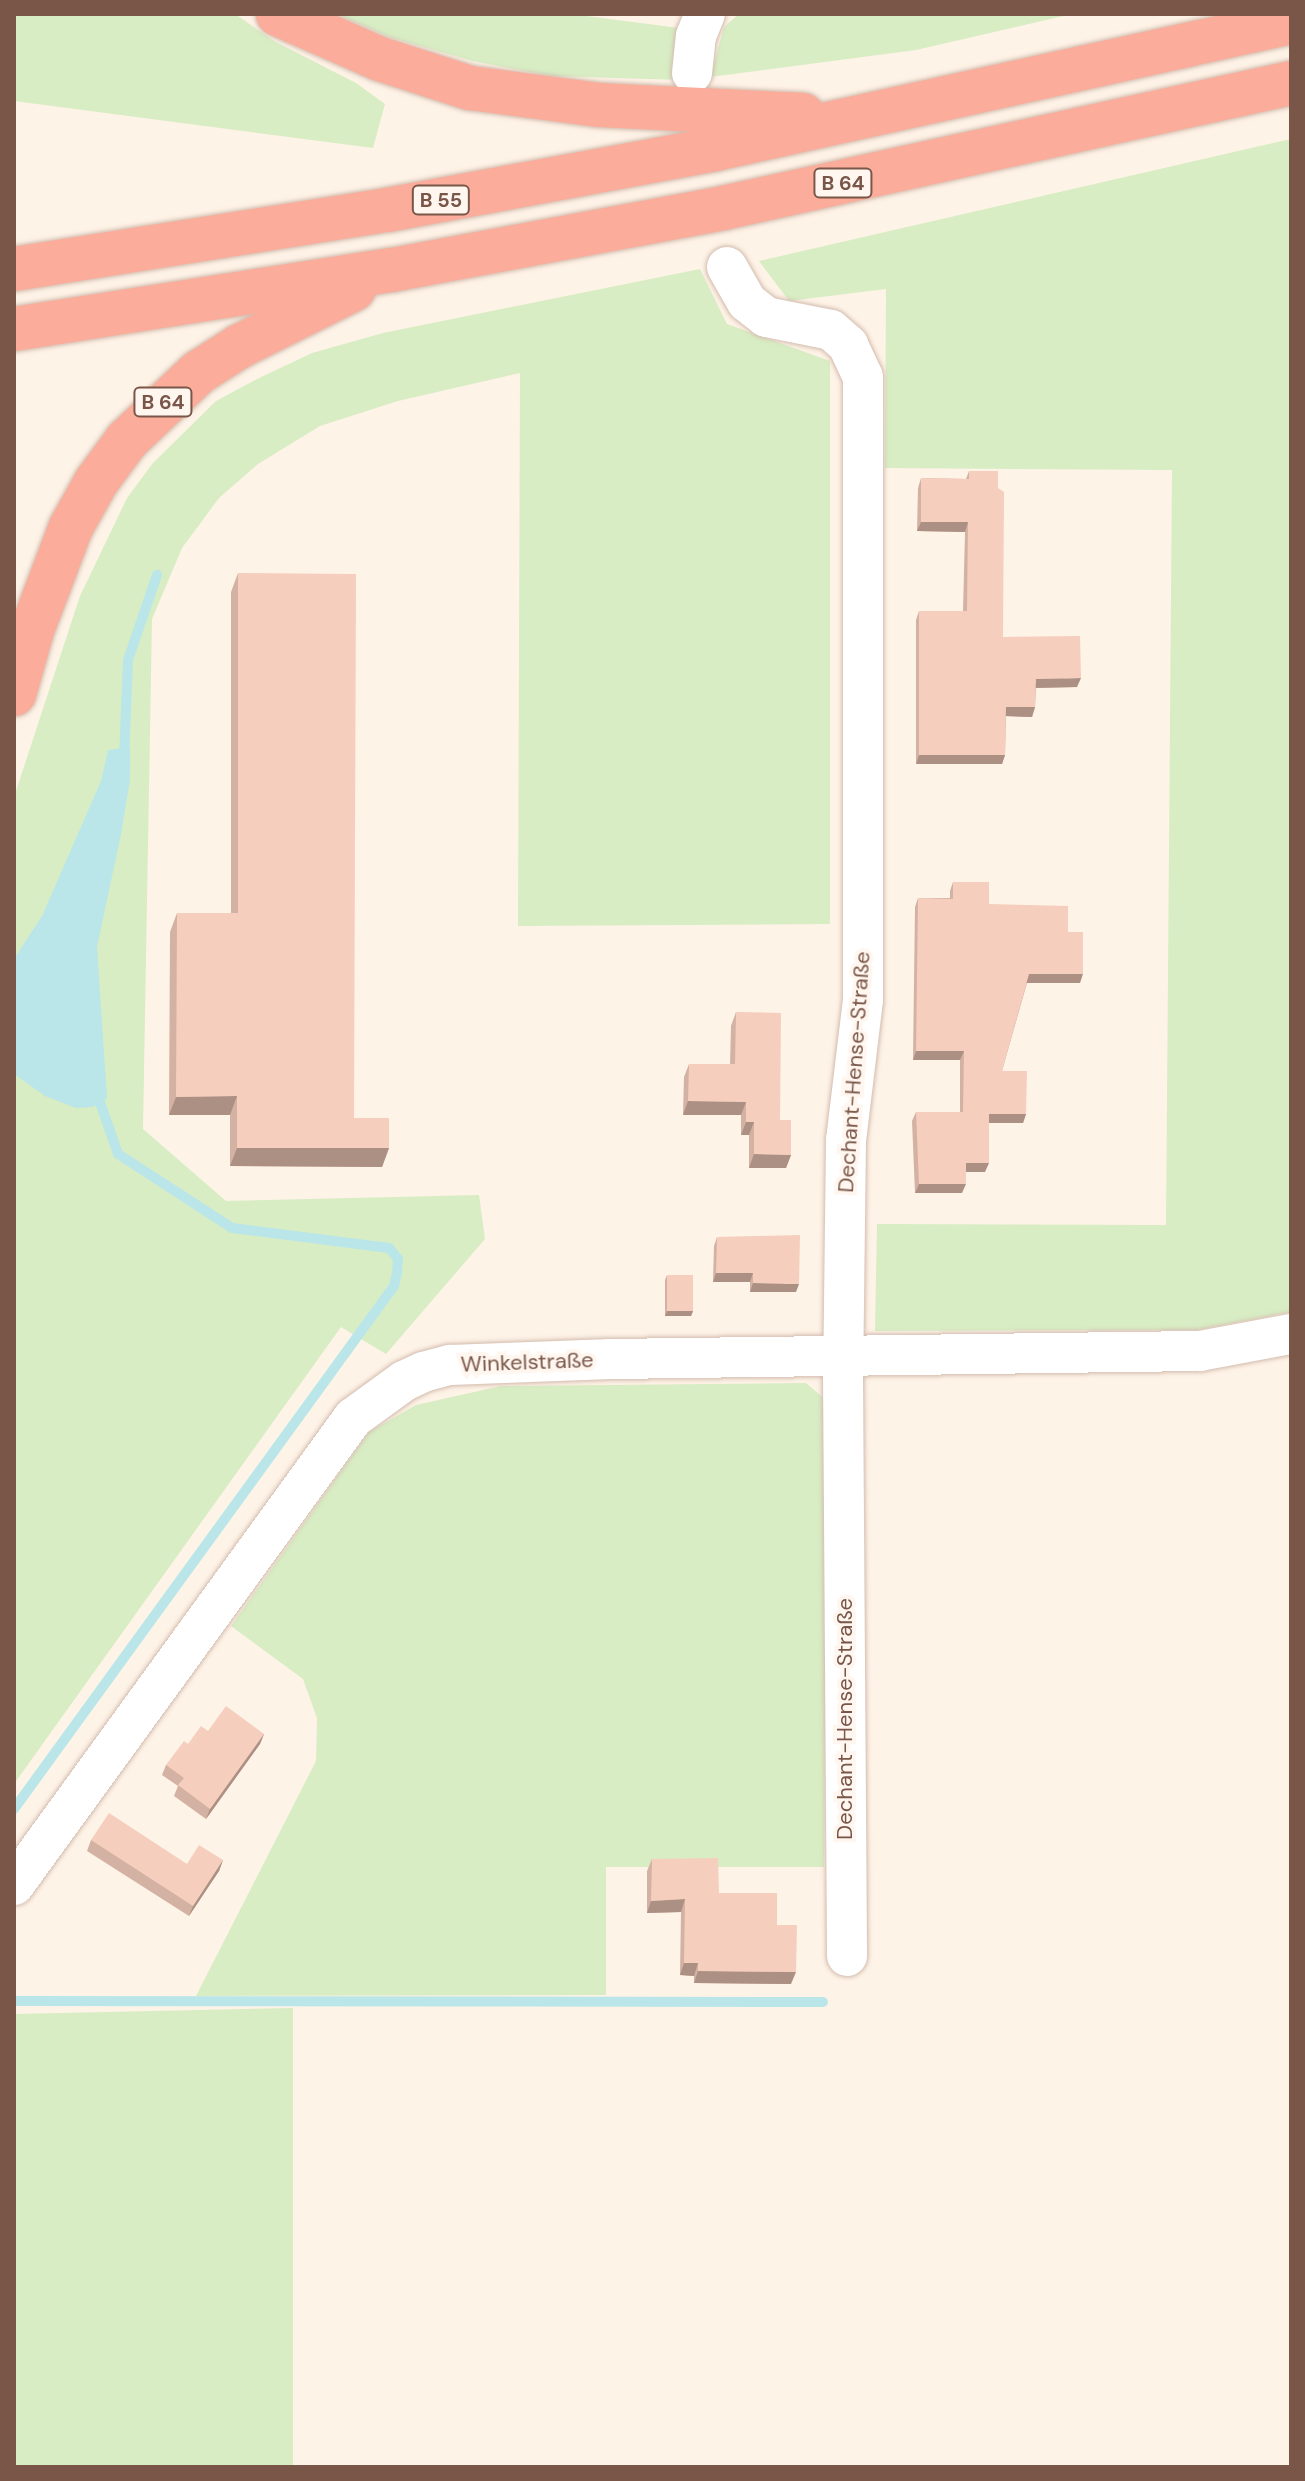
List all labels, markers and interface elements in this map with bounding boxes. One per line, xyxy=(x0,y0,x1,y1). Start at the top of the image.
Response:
road number: B 64 xyxy=(813,167,873,199)
road number: B 55 xyxy=(411,184,471,216)
road number: B 64 xyxy=(133,386,193,418)
street label: Dechant-Hense-Straße xyxy=(832,950,876,1194)
street label: Winkelstraße xyxy=(460,1346,594,1378)
street label: Dechant-Hense-Straße xyxy=(832,1598,858,1840)

